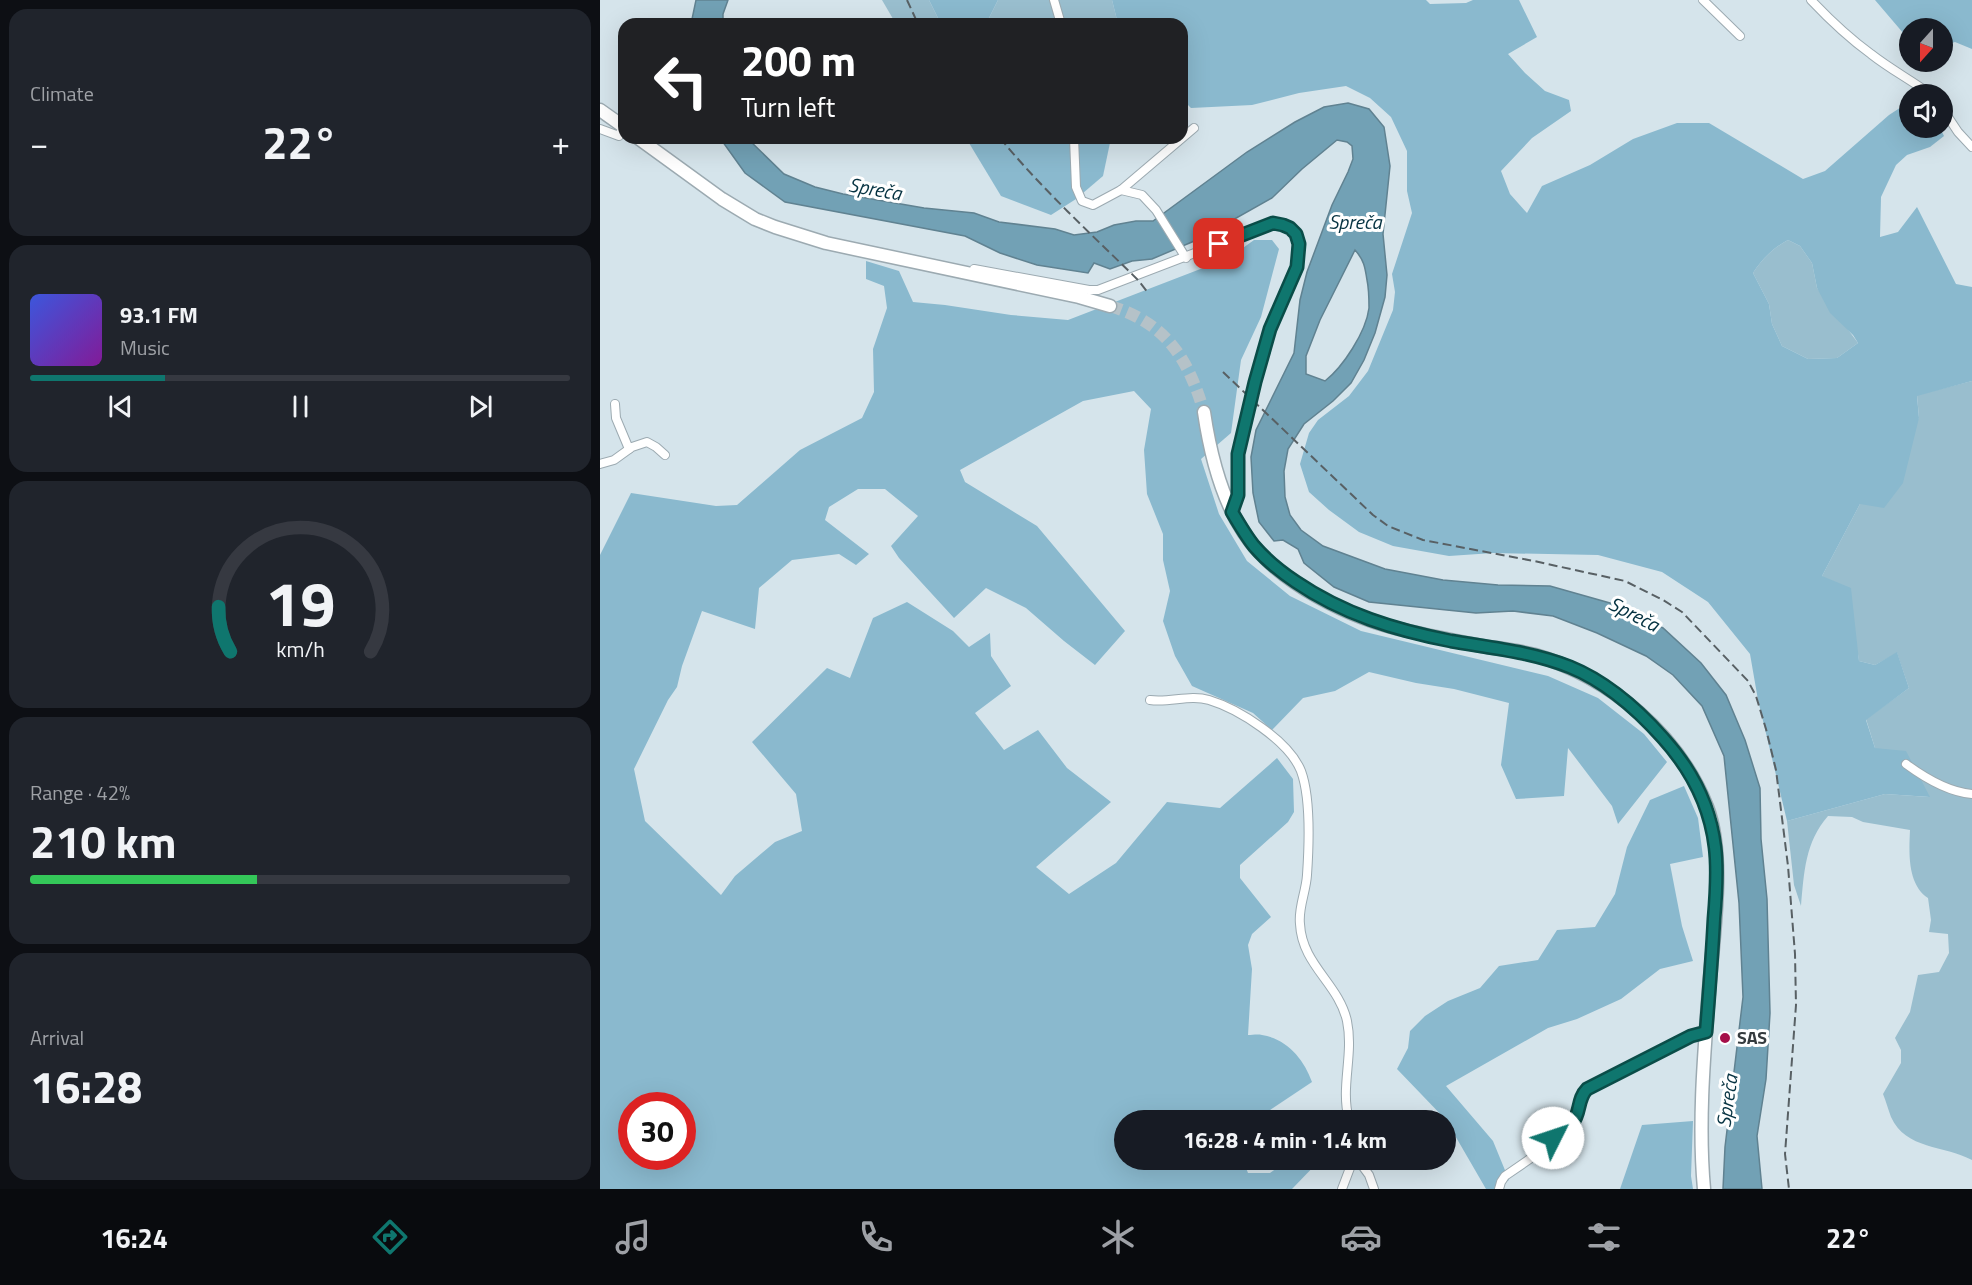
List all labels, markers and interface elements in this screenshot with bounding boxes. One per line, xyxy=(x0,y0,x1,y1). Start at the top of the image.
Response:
north arrow xyxy=(1899,18,1953,72)
map controls xyxy=(1899,18,1953,138)
text: 200 m xyxy=(741,28,856,92)
icon: left xyxy=(642,42,720,120)
text: Climate xyxy=(30,78,94,109)
button: sound xyxy=(1899,84,1953,138)
text: Turn left xyxy=(741,86,835,127)
text: 22° xyxy=(262,108,338,176)
text: − xyxy=(30,118,48,168)
text: + xyxy=(552,118,570,168)
water label: Spreča xyxy=(846,169,905,209)
water label: Spreča xyxy=(1328,206,1383,237)
pin xyxy=(1193,218,1244,269)
icon: arrive xyxy=(1202,227,1235,260)
text: 93.1 FM xyxy=(120,298,198,332)
text: Music xyxy=(120,332,170,363)
icon: previous xyxy=(104,390,137,423)
icon: pause xyxy=(284,390,317,423)
icon: next xyxy=(464,390,497,423)
text: 19 xyxy=(265,555,335,650)
water label: Spreča xyxy=(1603,588,1666,640)
text: km/h xyxy=(276,633,324,665)
text: Range · 42% xyxy=(30,777,130,808)
text: 210 km xyxy=(30,807,176,875)
text: Arrival xyxy=(30,1022,84,1053)
place label: SAS xyxy=(1737,1024,1767,1051)
marker: SAS xyxy=(1718,1031,1732,1045)
text: 16:28 xyxy=(30,1052,142,1120)
water label: Spreča xyxy=(1707,1071,1746,1129)
speed limit sign: 30 xyxy=(618,1092,696,1170)
position arrow xyxy=(1521,1106,1585,1170)
text: 16:28 · 4 min · 1.4 km xyxy=(1183,1123,1387,1157)
icon: directions xyxy=(369,1216,411,1258)
icon: music xyxy=(612,1216,654,1258)
icon: phone xyxy=(855,1216,897,1258)
icon: climate xyxy=(1097,1216,1139,1258)
icon: car xyxy=(1340,1216,1382,1258)
icon: filters xyxy=(1583,1216,1625,1258)
text: 16:24 xyxy=(100,1217,168,1258)
text: 22° xyxy=(1826,1217,1871,1258)

